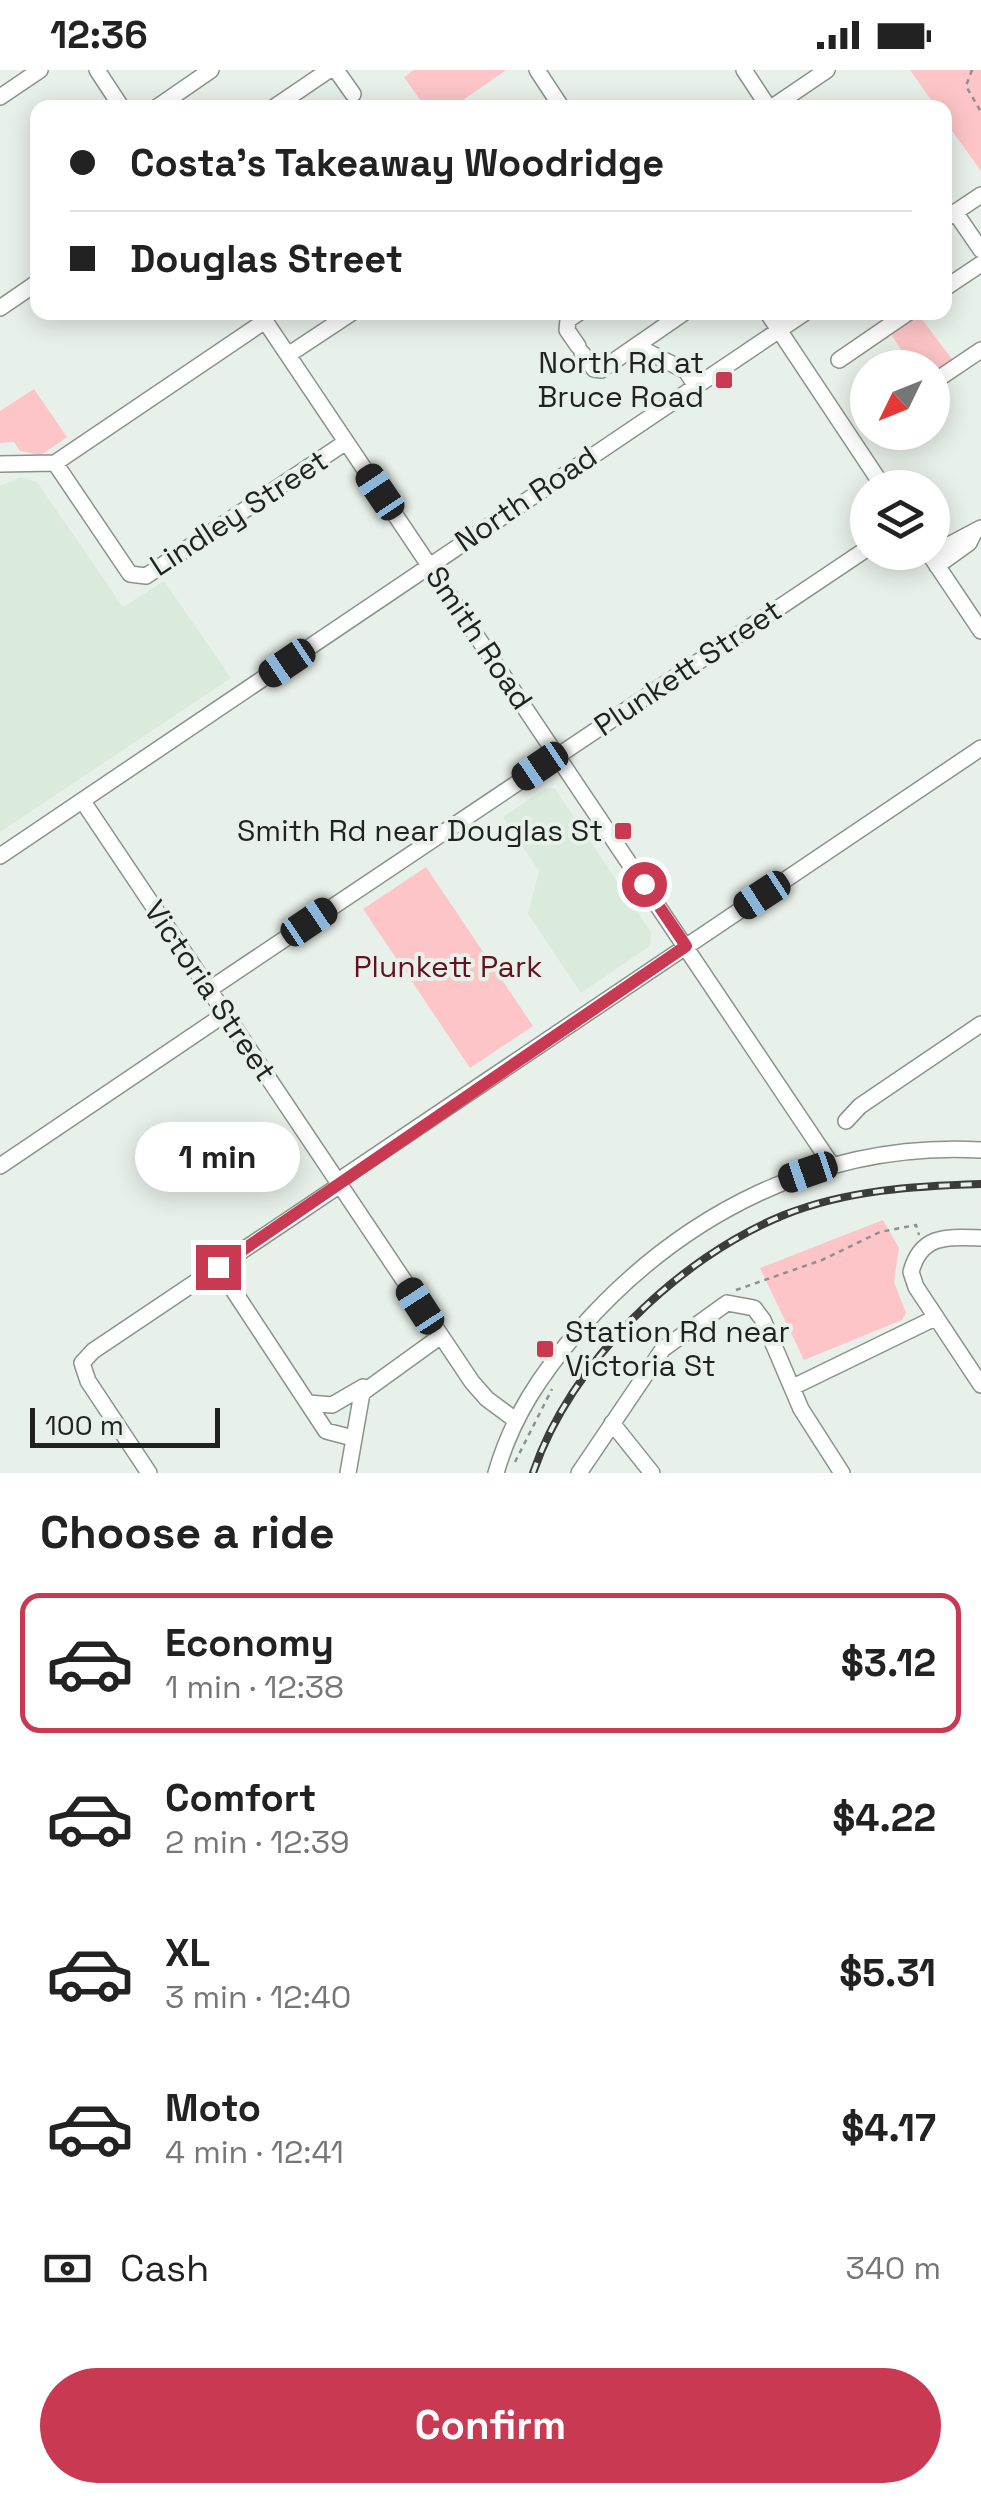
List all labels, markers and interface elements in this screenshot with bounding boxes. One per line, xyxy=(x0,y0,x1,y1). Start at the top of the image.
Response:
text: 12:36 xyxy=(50,11,148,59)
text: Costa's Takeaway Woodridge xyxy=(130,139,664,187)
text: Douglas Street xyxy=(130,235,403,283)
place label: North Rd at Bruce Road xyxy=(537,343,704,416)
north arrow xyxy=(850,350,950,450)
map controls xyxy=(850,350,950,570)
marker: North Rd at Bruce Road xyxy=(713,369,735,391)
street label: North Road xyxy=(447,437,604,560)
street label: Lindley Street xyxy=(142,441,335,585)
car xyxy=(351,459,409,525)
button: layers xyxy=(850,470,950,570)
street label: Smith Road xyxy=(417,558,542,717)
street label: Plunkett Street xyxy=(586,590,789,745)
car xyxy=(254,634,320,692)
car xyxy=(507,737,573,795)
place label: Smith Rd near Douglas St xyxy=(237,811,603,850)
marker: Smith Rd near Douglas St xyxy=(612,820,634,842)
route start xyxy=(622,862,667,907)
car xyxy=(729,866,795,924)
street label: Victoria Street xyxy=(135,893,285,1089)
car xyxy=(276,893,342,951)
park label: Plunkett Park xyxy=(354,947,542,986)
callout: 1 min xyxy=(136,1122,300,1192)
text: 1 min xyxy=(178,1137,257,1177)
car xyxy=(775,1148,841,1196)
route end xyxy=(196,1245,241,1290)
car xyxy=(391,1273,449,1339)
place label: Station Rd near Victoria St xyxy=(565,1312,790,1385)
marker: Station Rd near Victoria St xyxy=(534,1338,556,1360)
scale bar xyxy=(30,1403,220,1448)
text: 100 m xyxy=(45,1407,124,1443)
text: Choose a ride xyxy=(40,1504,335,1561)
icon: car xyxy=(45,1618,135,1708)
text: Economy xyxy=(165,1619,334,1667)
text: $3.12 xyxy=(841,1639,936,1687)
text: 1 min · 12:38 xyxy=(165,1667,344,1707)
icon: car xyxy=(45,1773,135,1863)
text: Comfort xyxy=(165,1774,316,1822)
text: $4.22 xyxy=(832,1794,936,1842)
text: 2 min · 12:39 xyxy=(165,1822,350,1862)
icon: car xyxy=(45,1928,135,2018)
text: XL xyxy=(165,1929,210,1977)
text: $5.31 xyxy=(839,1949,936,1997)
text: 3 min · 12:40 xyxy=(165,1977,351,2017)
icon: car xyxy=(45,2083,135,2173)
text: Moto xyxy=(165,2084,261,2132)
text: $4.17 xyxy=(841,2104,936,2152)
text: 4 min · 12:41 xyxy=(165,2132,344,2172)
icon: cash xyxy=(40,2241,95,2296)
text: Cash xyxy=(120,2244,209,2292)
text: 340 m xyxy=(845,2248,941,2288)
button: Confirm xyxy=(40,2368,941,2483)

